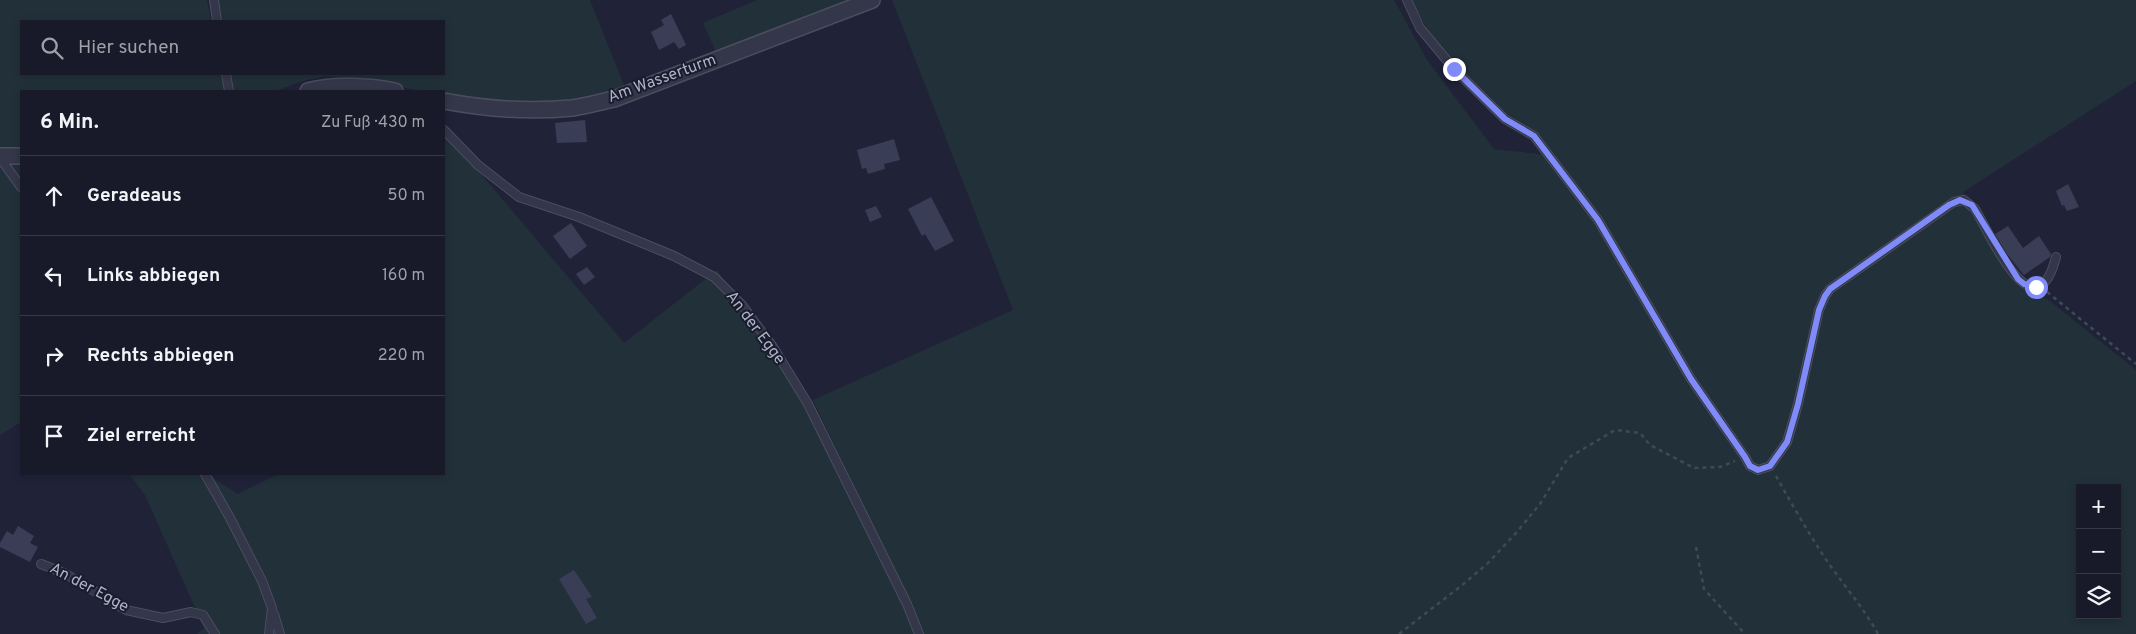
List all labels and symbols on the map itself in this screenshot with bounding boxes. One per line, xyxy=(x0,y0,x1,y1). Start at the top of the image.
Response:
street label: Am Wasserturm xyxy=(605,50,719,108)
route end xyxy=(1443,58,1466,81)
route start xyxy=(2025,276,2048,299)
street label: An der Egge xyxy=(721,287,789,369)
street label: An der Egge xyxy=(46,559,132,617)

